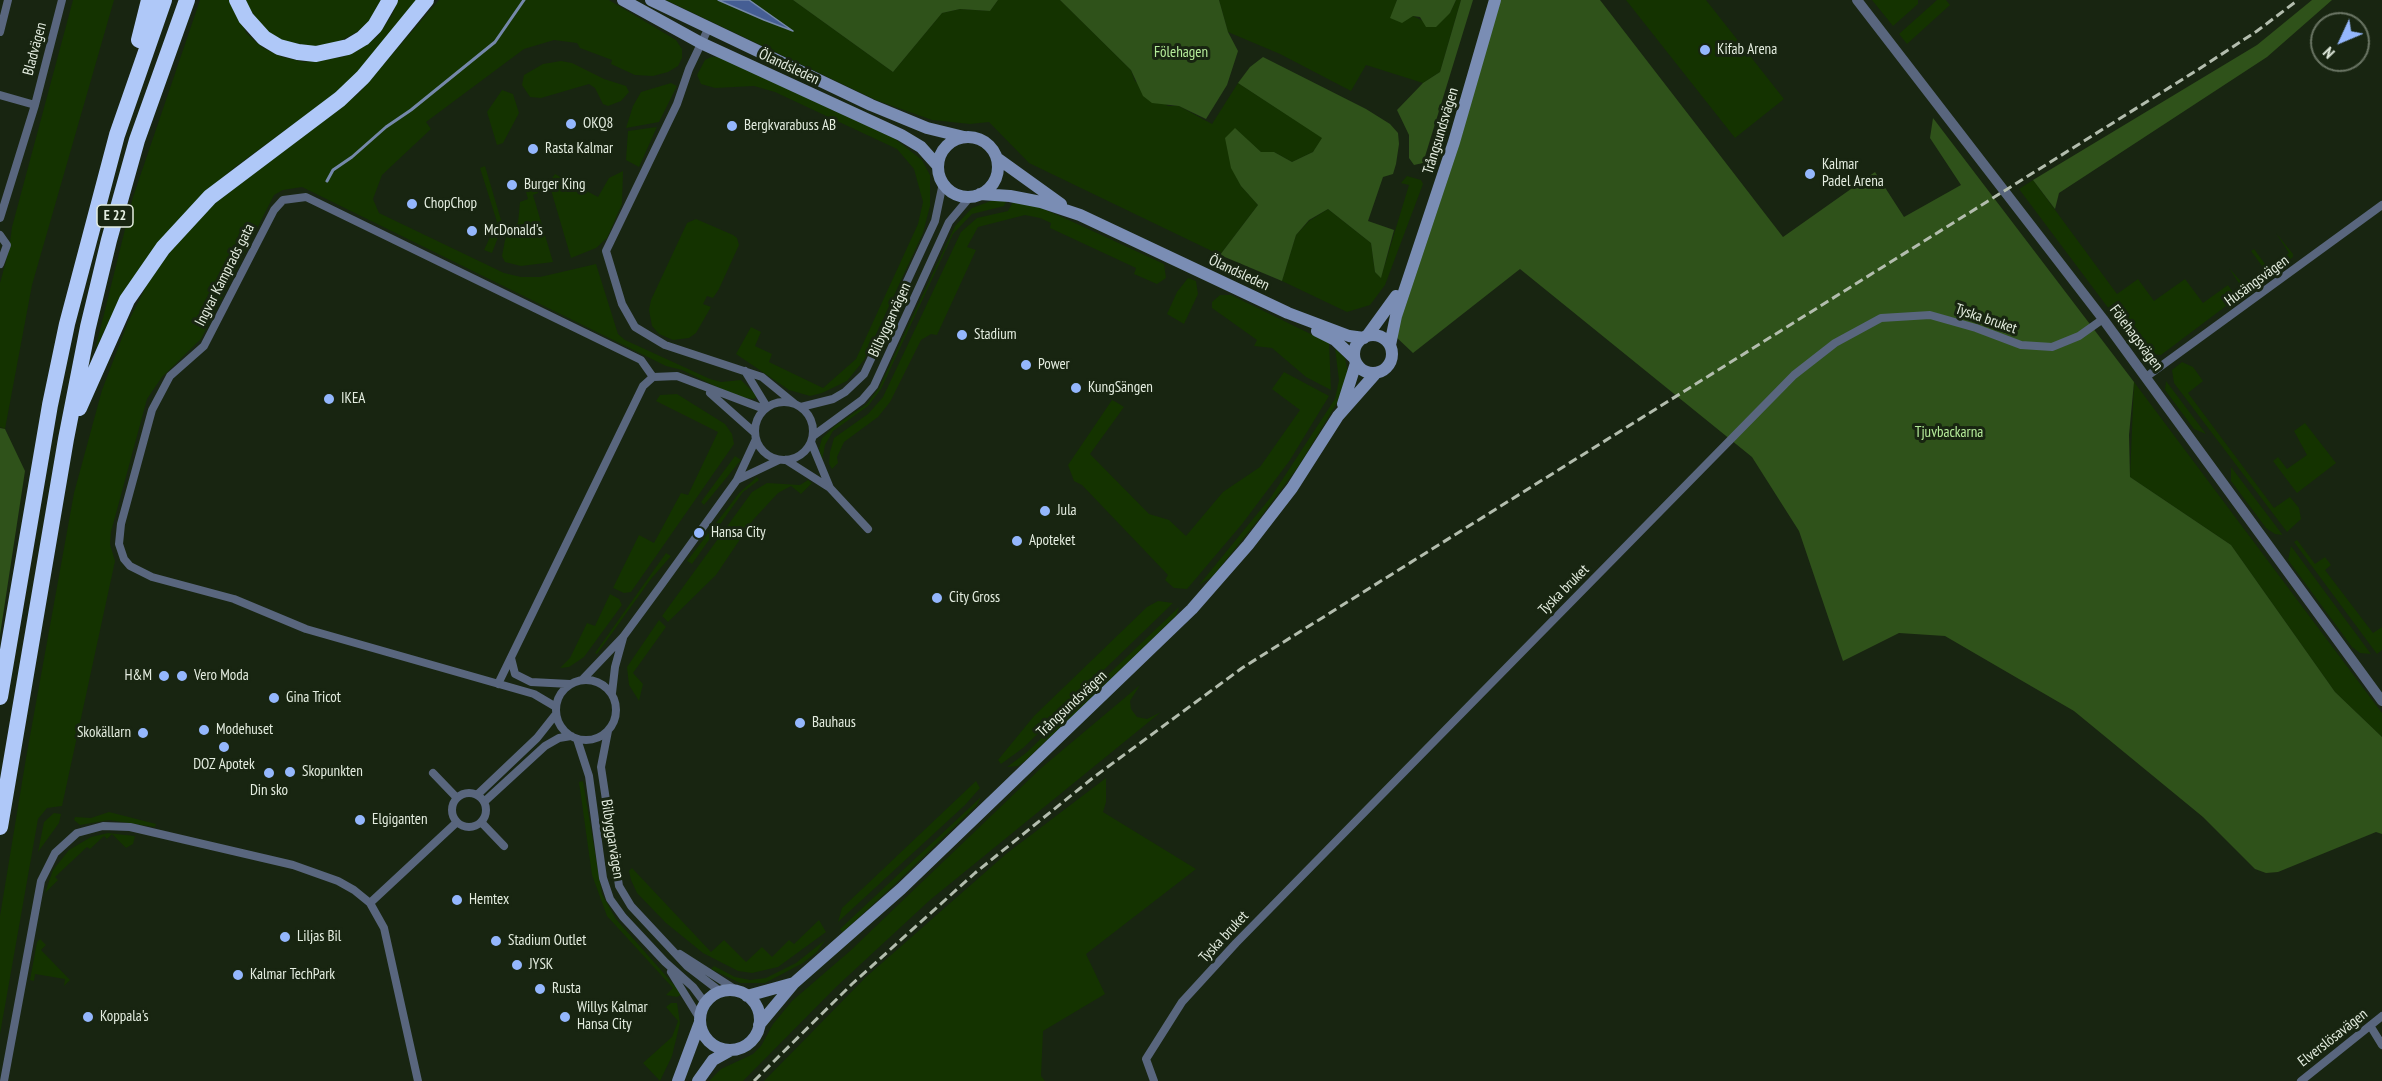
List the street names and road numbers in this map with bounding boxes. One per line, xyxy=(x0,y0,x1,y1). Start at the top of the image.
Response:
street label: Bladvägen xyxy=(19,21,51,77)
street label: Ölandsleden xyxy=(756,45,822,89)
street label: Trångsundsvägen xyxy=(1419,86,1463,176)
road number: E 22 xyxy=(97,205,133,227)
street label: Ingvar Kamprads gata xyxy=(191,221,259,329)
street label: Ölandsleden xyxy=(1206,251,1272,295)
street label: Husängsvägen xyxy=(2221,252,2293,310)
street label: Bilbyggarvägen xyxy=(865,280,915,360)
street label: Tyska bruket xyxy=(1953,300,2019,338)
street label: Fölehagsvägen xyxy=(2105,302,2167,374)
street label: Tyska bruket xyxy=(1535,561,1593,619)
street label: Trångsundsvägen xyxy=(1033,667,1111,741)
street label: Bilbyggarvägen xyxy=(597,798,627,880)
street label: Tyska bruket xyxy=(1196,907,1252,967)
street label: Elverslösavägen xyxy=(2295,1005,2371,1071)

